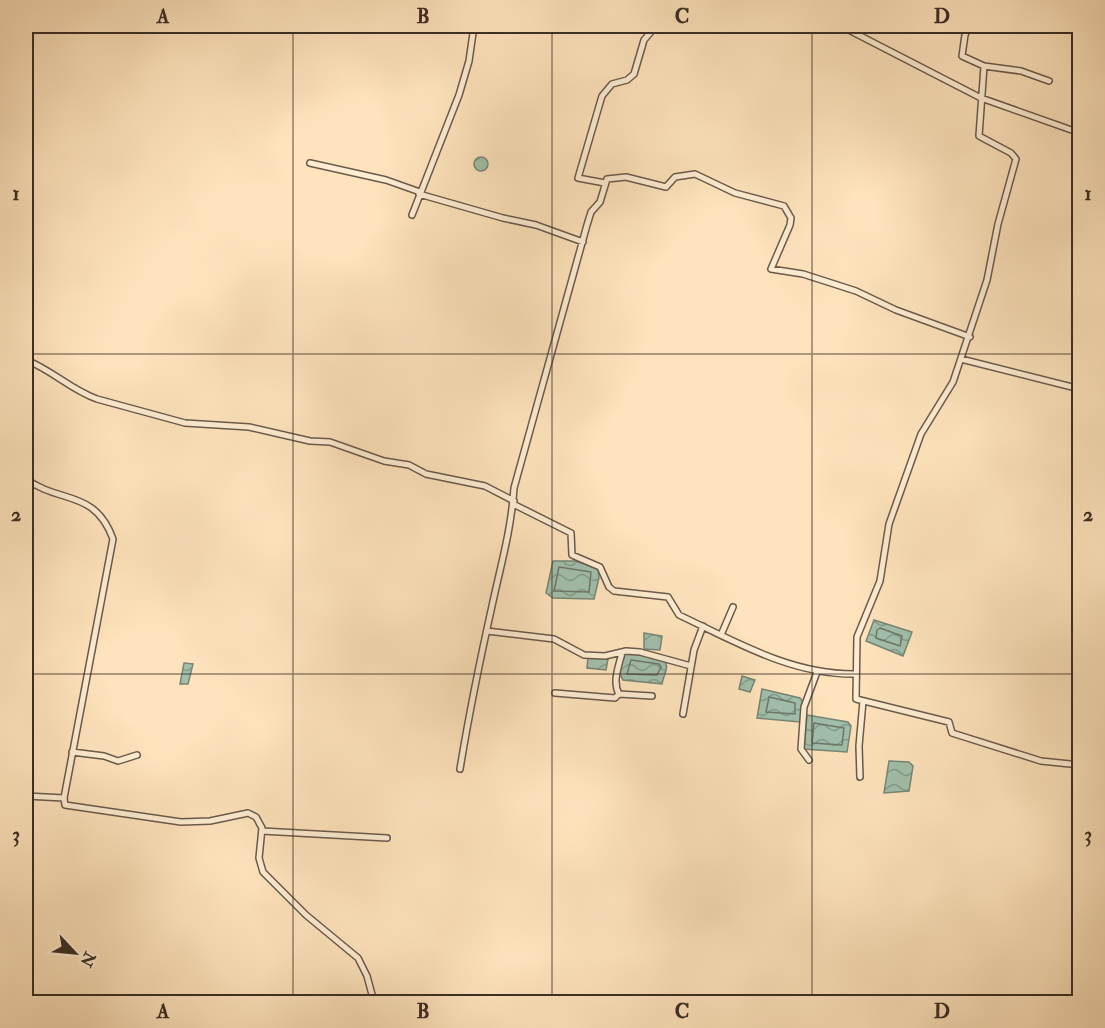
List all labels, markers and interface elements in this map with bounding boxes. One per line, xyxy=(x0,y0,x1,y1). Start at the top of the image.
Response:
text: A xyxy=(156,4,170,29)
text: B xyxy=(416,4,430,29)
text: C xyxy=(675,4,689,29)
text: D xyxy=(934,4,950,29)
text: 1 xyxy=(12,181,20,206)
text: 1 xyxy=(1084,181,1092,206)
text: 2 xyxy=(11,502,21,527)
text: 2 xyxy=(1083,502,1093,527)
text: 3 xyxy=(12,822,20,847)
text: 3 xyxy=(1084,822,1092,847)
north arrow xyxy=(45,923,105,983)
text: N xyxy=(75,947,100,971)
text: A xyxy=(156,999,170,1024)
text: B xyxy=(416,999,430,1024)
text: C xyxy=(675,999,689,1024)
text: D xyxy=(934,999,950,1024)

